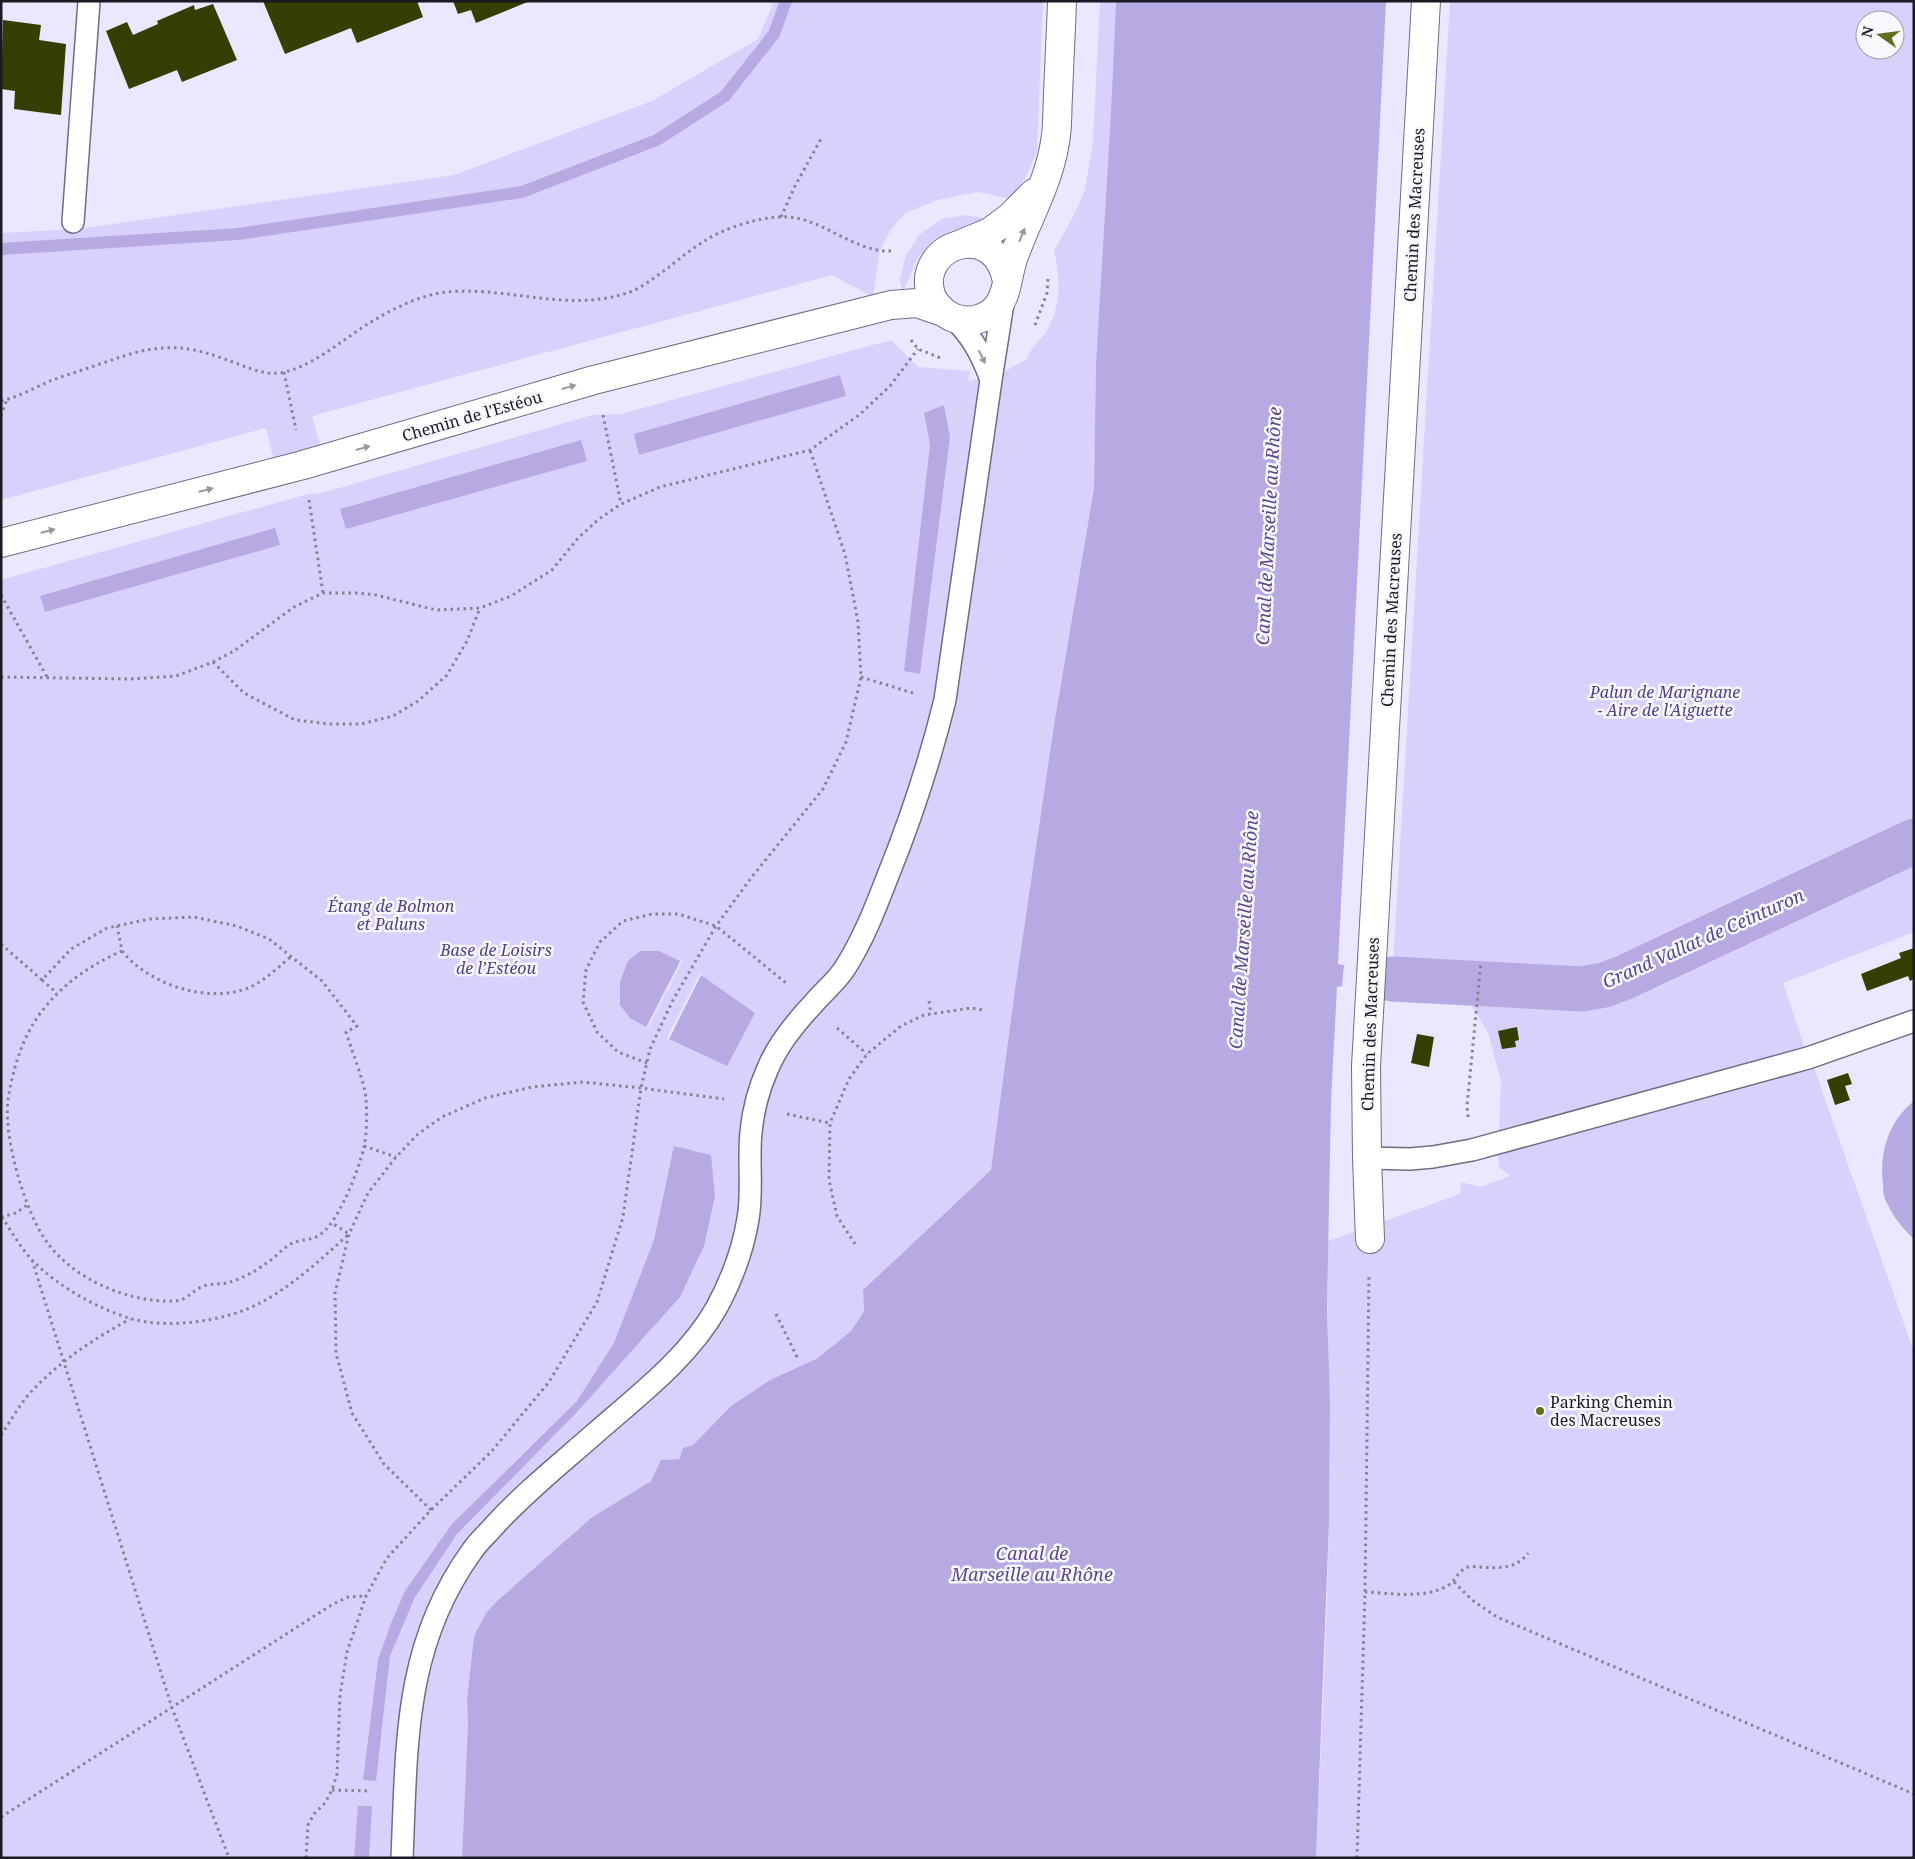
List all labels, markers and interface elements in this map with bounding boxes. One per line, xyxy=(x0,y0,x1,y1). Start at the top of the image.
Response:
north arrow xyxy=(1855,10,1905,60)
text: N xyxy=(1856,24,1877,39)
street label: Chemin des Macreuses xyxy=(1398,127,1430,303)
one-way arrow xyxy=(1018,227,1026,242)
one-way arrow xyxy=(978,349,986,364)
one-way arrow xyxy=(562,382,577,390)
street label: Chemin de l'Estéou xyxy=(399,385,545,447)
water label: Canal de Marseille au Rhône xyxy=(1250,406,1286,646)
one-way arrow xyxy=(355,443,370,451)
one-way arrow xyxy=(198,486,213,494)
one-way arrow xyxy=(41,526,56,534)
street label: Chemin des Macreuses xyxy=(1375,532,1407,708)
park label: Palun de Marignane - Aire de l'Aiguette xyxy=(1589,681,1740,721)
water label: Canal de Marseille au Rhône xyxy=(1223,810,1263,1050)
water label: Grand Vallat de Ceinturon xyxy=(1598,883,1808,993)
park label: Étang de Bolmon et Paluns xyxy=(327,895,455,935)
street label: Chemin des Macreuses xyxy=(1356,937,1384,1111)
park label: Base de Loisirs de l’Estéou xyxy=(439,939,552,979)
place label: Parking Chemin des Macreuses xyxy=(1550,1391,1673,1431)
marker: Parking Chemin des Macreuses xyxy=(1534,1405,1546,1417)
water label: Canal de Marseille au Rhône xyxy=(950,1541,1113,1586)

